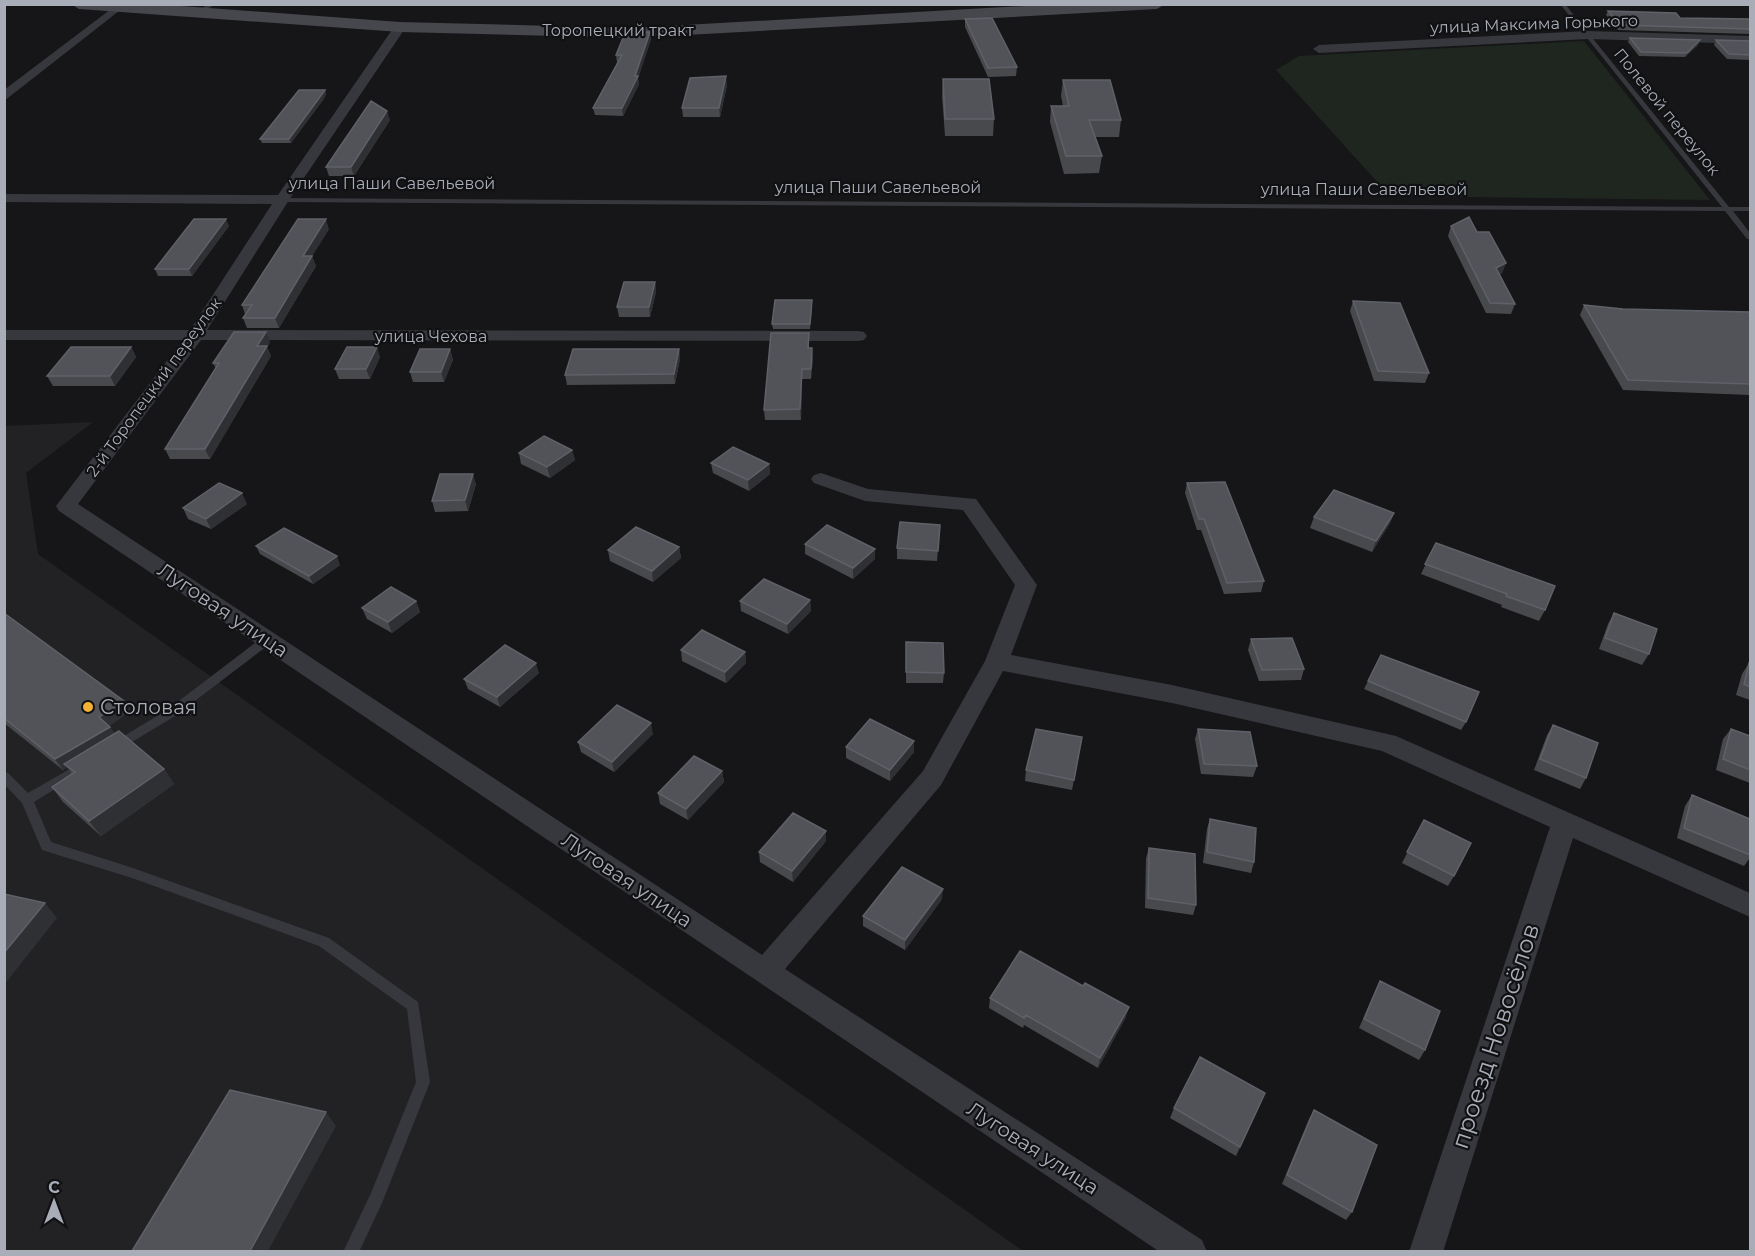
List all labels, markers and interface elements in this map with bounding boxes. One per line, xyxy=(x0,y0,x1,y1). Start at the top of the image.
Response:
street label: улица Максима Горького xyxy=(1429,11,1638,37)
street label: Торопецкий тракт xyxy=(542,21,694,40)
street label: Полевой переулок xyxy=(1610,45,1725,180)
street label: улица Паши Савельевой xyxy=(288,174,495,193)
street label: улица Паши Савельевой xyxy=(774,178,981,197)
street label: улица Паши Савельевой xyxy=(1260,180,1467,199)
street label: 2-й Торопецкий переулок xyxy=(83,293,226,480)
street label: улица Чехова xyxy=(374,327,487,346)
street label: Луговая улица xyxy=(153,557,293,663)
place label: Столовая xyxy=(100,695,197,719)
marker: Столовая xyxy=(81,700,95,714)
street label: Луговая улица xyxy=(557,827,697,933)
street label: проезд Новосёлов xyxy=(1445,920,1545,1152)
street label: Луговая улица xyxy=(963,1096,1103,1200)
north arrow xyxy=(24,1172,84,1232)
text: С xyxy=(48,1178,60,1197)

